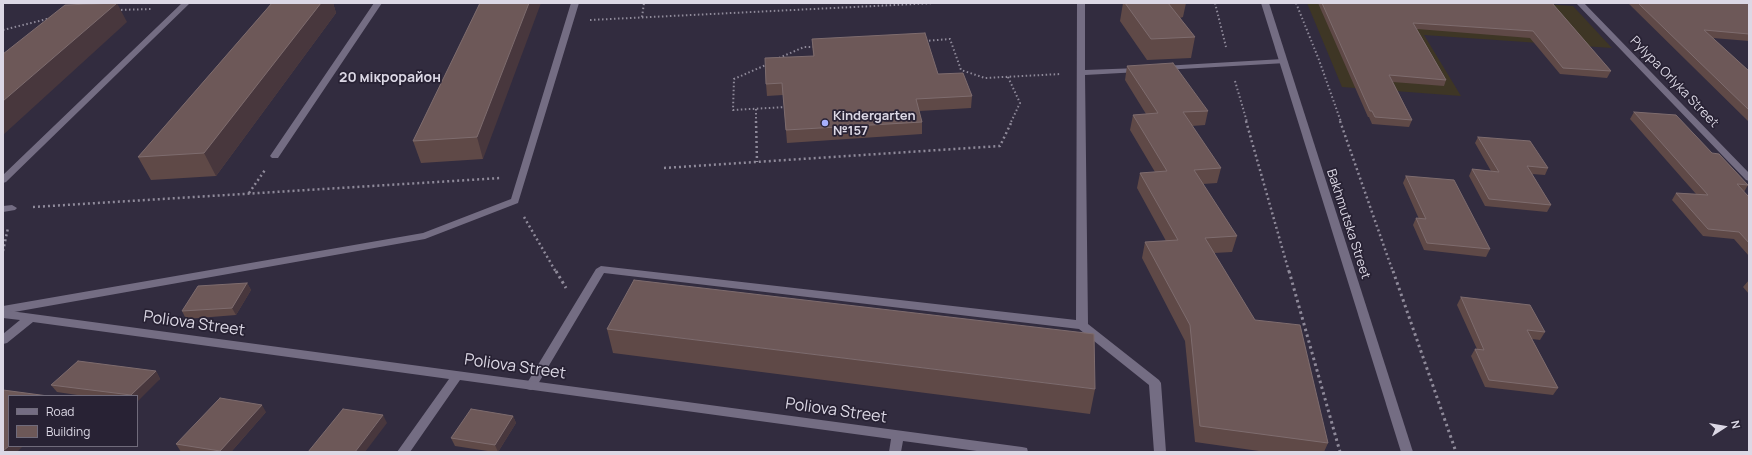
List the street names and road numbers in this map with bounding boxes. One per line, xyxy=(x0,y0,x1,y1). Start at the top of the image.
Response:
street label: Pylypa Orlyka Street xyxy=(1627,33,1721,131)
street label: Bakhmutska Street xyxy=(1323,167,1373,281)
street label: Poliova Street xyxy=(142,307,246,341)
street label: Poliova Street xyxy=(463,350,567,384)
street label: Poliova Street xyxy=(784,394,888,428)

